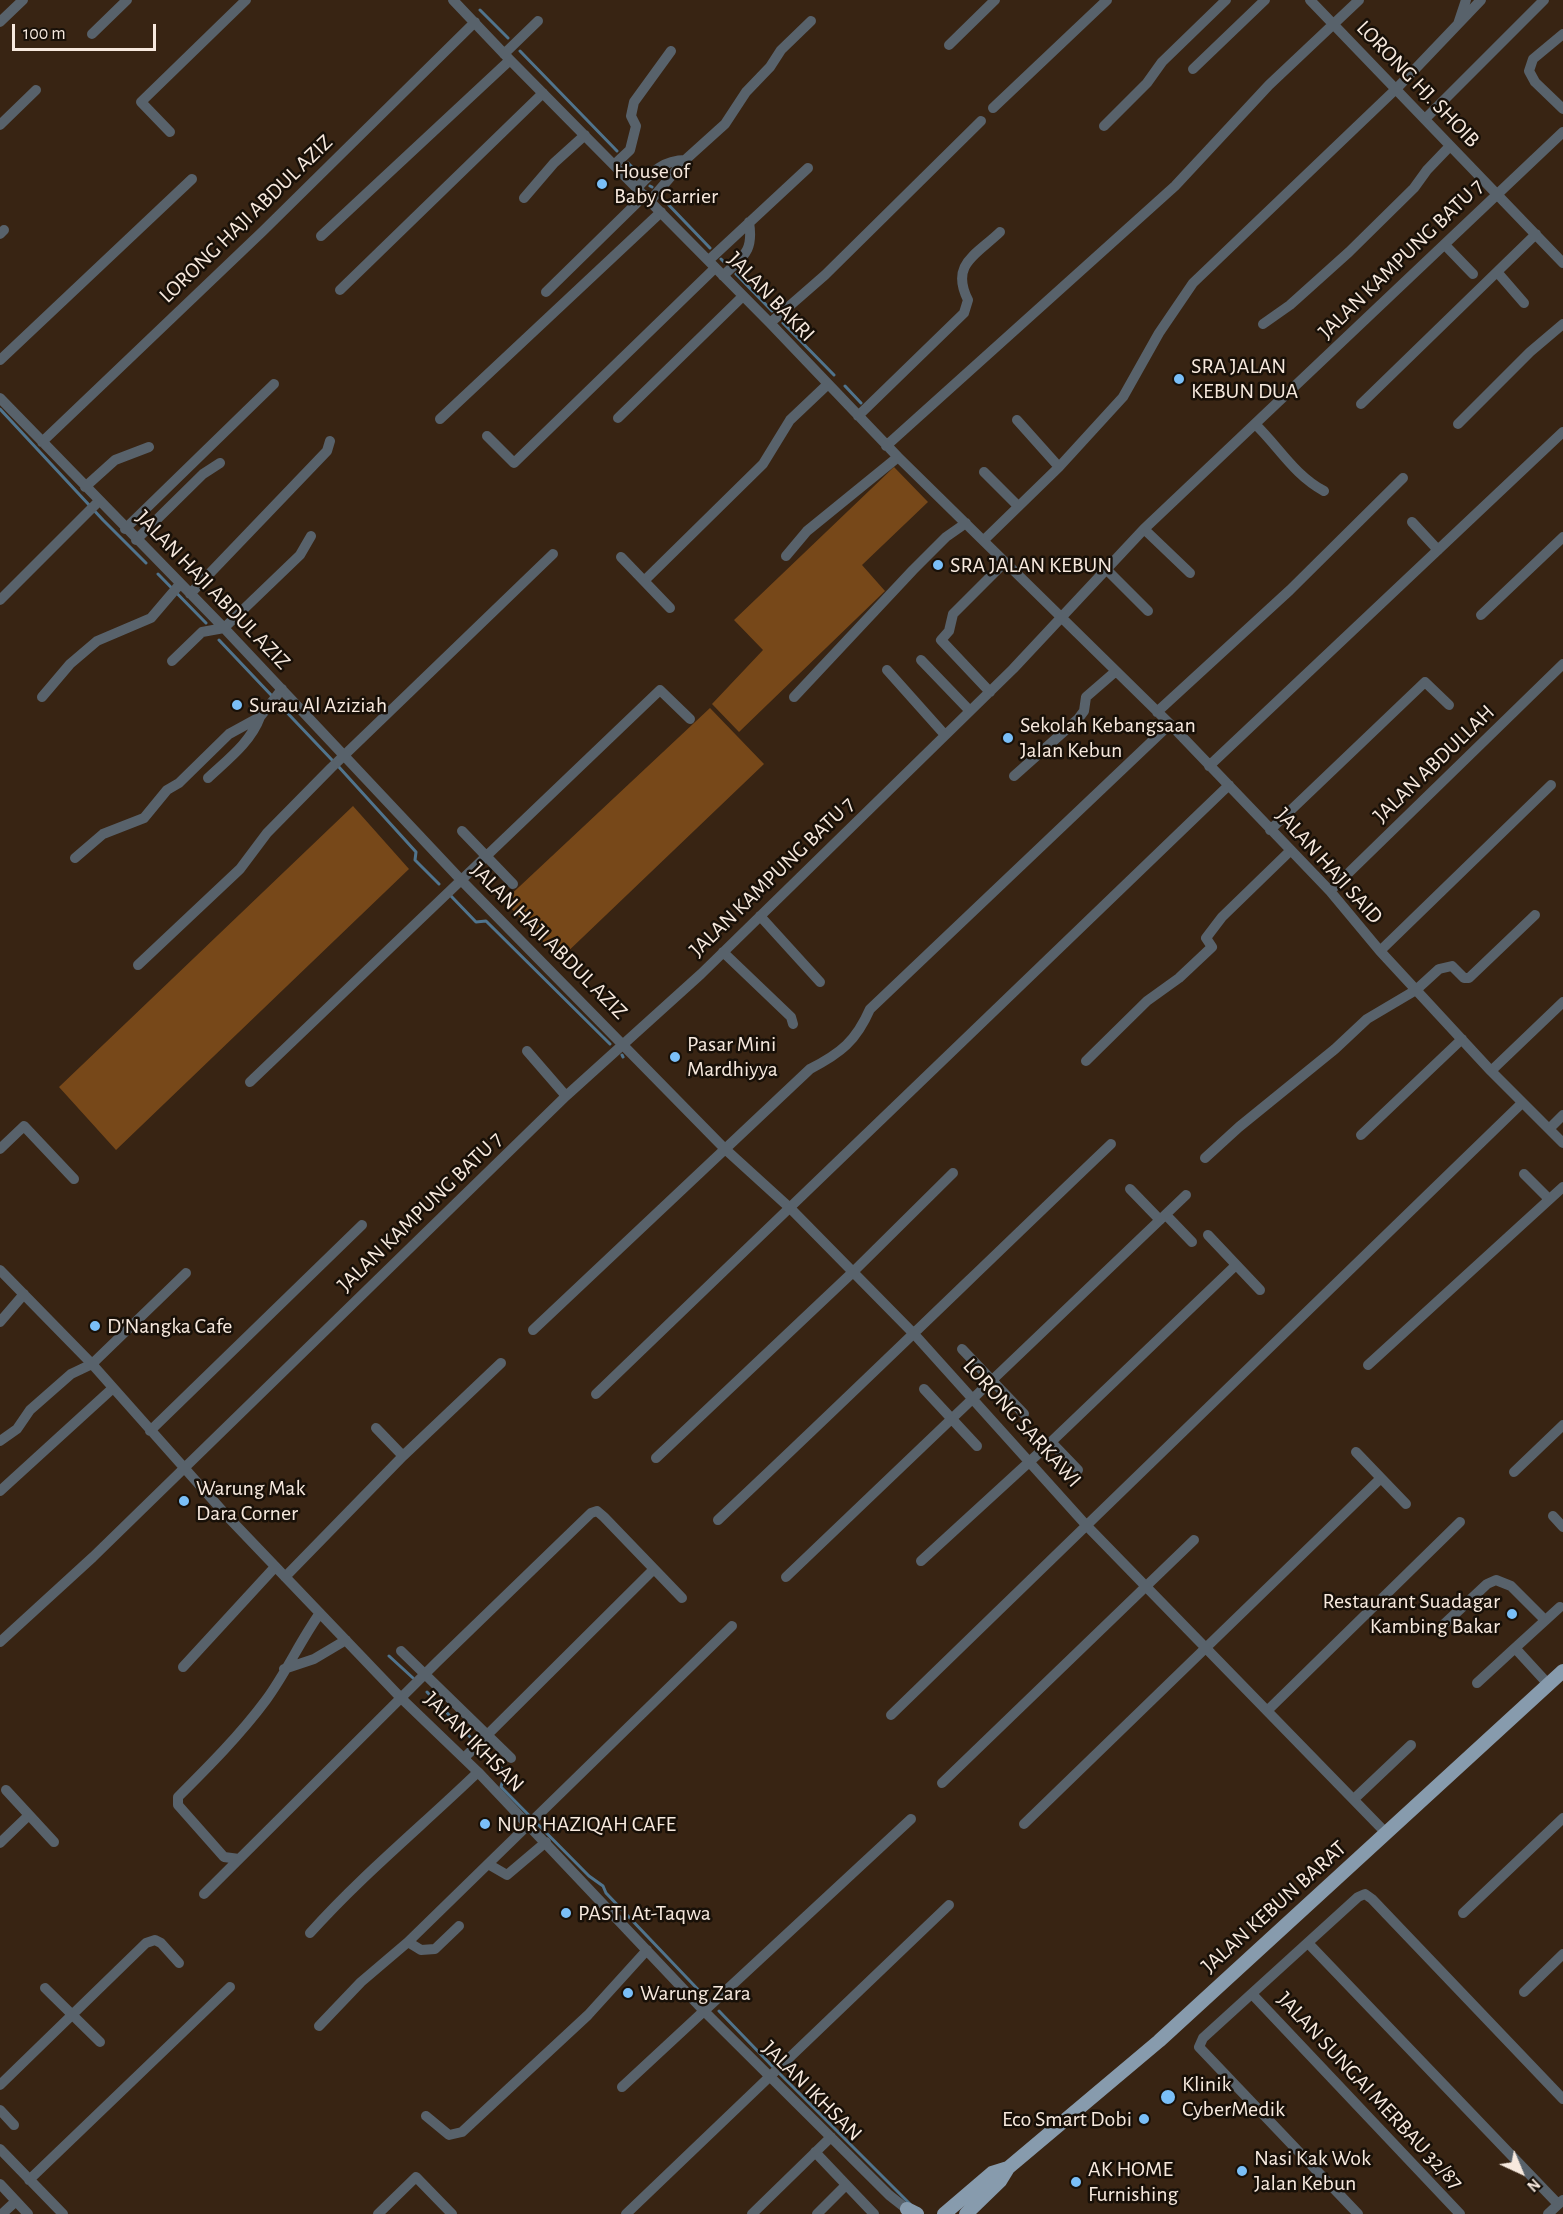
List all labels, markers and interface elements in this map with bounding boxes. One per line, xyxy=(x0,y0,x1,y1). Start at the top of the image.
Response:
scale bar xyxy=(15,12,159,50)
street label: LORONG HJ. SHOIB xyxy=(1351,15,1485,153)
text: 100 m xyxy=(23,25,66,43)
street label: LORONG HAJI ABDUL AZIZ xyxy=(154,129,338,309)
place label: House of Baby Carrier xyxy=(614,158,718,210)
street label: JALAN KAMPUNG BATU 7 xyxy=(1313,173,1489,345)
marker: House of Baby Carrier xyxy=(595,177,609,191)
street label: JALAN BAKRI xyxy=(722,247,820,347)
place label: SRA JALAN KEBUN DUA xyxy=(1191,353,1298,404)
marker: SRA JALAN KEBUN DUA xyxy=(1172,372,1186,386)
street label: JALAN HAJI ABDUL AZIZ xyxy=(130,505,296,675)
place label: SRA JALAN KEBUN xyxy=(950,552,1112,578)
marker: SRA JALAN KEBUN xyxy=(931,558,945,572)
place label: Surau Al Aziziah xyxy=(249,692,387,718)
marker: Surau Al Aziziah xyxy=(230,698,244,712)
street label: JALAN ABDULLAH xyxy=(1368,699,1500,829)
place label: Sekolah Kebangsaan Jalan Kebun xyxy=(1020,712,1196,764)
marker: Sekolah Kebangsaan Jalan Kebun xyxy=(1001,731,1015,745)
street label: JALAN KAMPUNG BATU 7 xyxy=(684,791,860,963)
street label: JALAN HAJI SAID xyxy=(1270,802,1388,930)
street label: JALAN HAJI ABDUL AZIZ xyxy=(465,857,633,1025)
place label: Pasar Mini Mardhiyya xyxy=(687,1031,778,1082)
marker: Pasar Mini Mardhiyya xyxy=(668,1050,682,1064)
street label: JALAN KAMPUNG BATU 7 xyxy=(332,1126,508,1298)
place label: D'Nangka Cafe xyxy=(107,1313,232,1339)
marker: D'Nangka Cafe xyxy=(88,1319,102,1333)
street label: LORONG SARKAWI xyxy=(957,1353,1087,1493)
place label: Warung Mak Dara Corner xyxy=(196,1475,306,1526)
marker: Warung Mak Dara Corner xyxy=(177,1494,191,1508)
place label: Restaurant Suadagar Kambing Bakar xyxy=(1323,1588,1500,1640)
marker: Restaurant Suadagar Kambing Bakar xyxy=(1505,1607,1519,1621)
street label: JALAN IKHSAN xyxy=(418,1686,530,1798)
place label: NUR HAZIQAH CAFE xyxy=(497,1811,676,1837)
marker: NUR HAZIQAH CAFE xyxy=(478,1817,492,1831)
street label: JALAN KEBUN BARAT xyxy=(1196,1835,1352,1979)
place label: PASTI At-Taqwa xyxy=(578,1900,711,1926)
marker: PASTI At-Taqwa xyxy=(559,1906,573,1920)
place label: Warung Zara xyxy=(640,1980,751,2006)
marker: Warung Zara xyxy=(621,1986,635,2000)
street label: JALAN SUNGAI MERBAU 32/87 xyxy=(1271,1987,1469,2195)
street label: JALAN IKHSAN xyxy=(756,2035,868,2147)
place label: Klinik CyberMedik xyxy=(1182,2071,1285,2122)
marker: Klinik CyberMedik xyxy=(1159,2088,1177,2106)
place label: Eco Smart Dobi xyxy=(1002,2106,1132,2132)
marker: Eco Smart Dobi xyxy=(1137,2112,1151,2126)
north arrow xyxy=(1491,2142,1551,2202)
place label: Nasi Kak Wok Jalan Kebun xyxy=(1254,2145,1371,2196)
place label: AK HOME Furnishing xyxy=(1088,2156,1178,2208)
marker: Nasi Kak Wok Jalan Kebun xyxy=(1235,2164,1249,2178)
marker: AK HOME Furnishing xyxy=(1069,2175,1083,2189)
text: N xyxy=(1524,2175,1543,2195)

